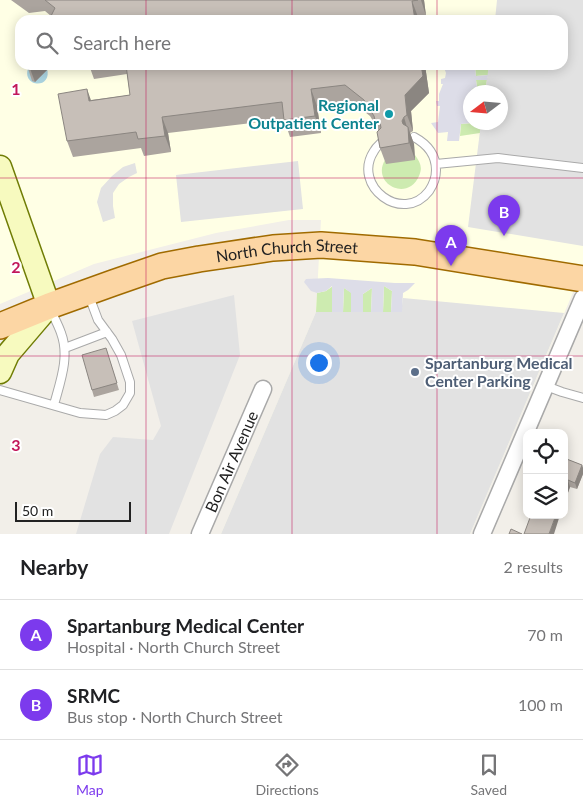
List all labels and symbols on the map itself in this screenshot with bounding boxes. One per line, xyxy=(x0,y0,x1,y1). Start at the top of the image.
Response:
text: 1 xyxy=(11,79,21,98)
north arrow xyxy=(463,85,508,130)
place label: Regional Outpatient Center xyxy=(248,95,379,132)
marker: Regional Outpatient Center xyxy=(383,108,395,120)
pin: B xyxy=(488,195,520,236)
pin: A xyxy=(435,225,467,266)
street label: North Church Street xyxy=(215,235,359,265)
text: 2 xyxy=(11,257,21,276)
your location xyxy=(306,350,332,376)
place label: Spartanburg Medical Center Parking xyxy=(425,353,573,390)
marker: Spartanburg Medical Center Parking xyxy=(409,366,421,378)
street label: Bon Air Avenue xyxy=(201,408,261,515)
text: 3 xyxy=(11,435,21,454)
scale bar xyxy=(15,499,131,522)

